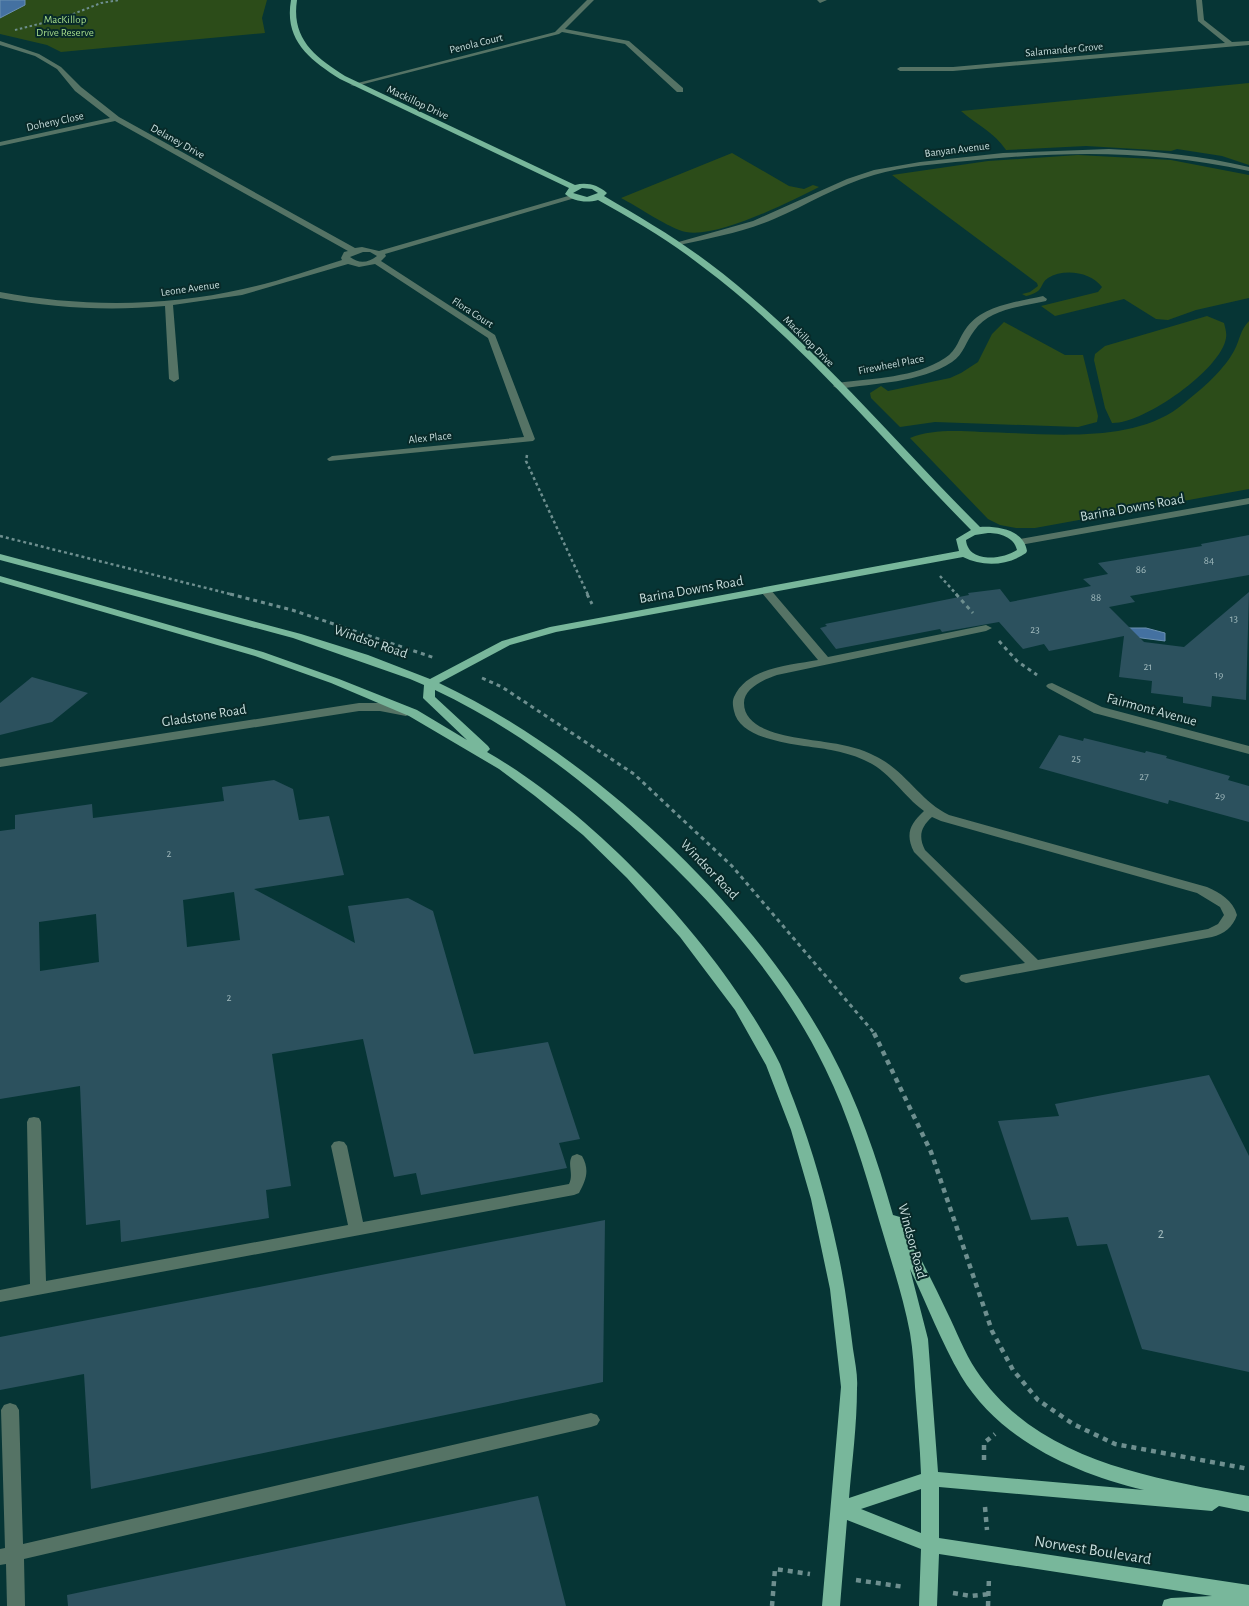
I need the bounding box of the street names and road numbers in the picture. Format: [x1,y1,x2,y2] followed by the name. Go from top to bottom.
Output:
[448,31,504,55] street label: Penola Court
[1025,41,1103,58] street label: Salamander Grove
[385,83,450,122] street label: Mackillop Drive
[25,110,85,133] street label: Doheny Close
[149,122,207,161] street label: Delaney Drive
[924,140,990,159] street label: Banyan Avenue
[160,279,220,298] street label: Leone Avenue
[450,295,496,330] street label: Flora Court
[781,314,836,369] street label: Mackillop Drive
[857,353,925,376] street label: Firewheel Place
[408,430,452,445] street label: Alex Place
[1079,492,1185,524] street label: Barina Downs Road
[638,574,744,606] street label: Barina Downs Road
[332,623,409,661] street label: Windsor Road
[1105,691,1198,729] street label: Fairmont Avenue
[161,702,247,730] street label: Gladstone Road
[678,837,741,902] street label: Windsor Road
[895,1202,929,1280] street label: Windsor Road
[1033,1533,1152,1567] street label: Norwest Boulevard

